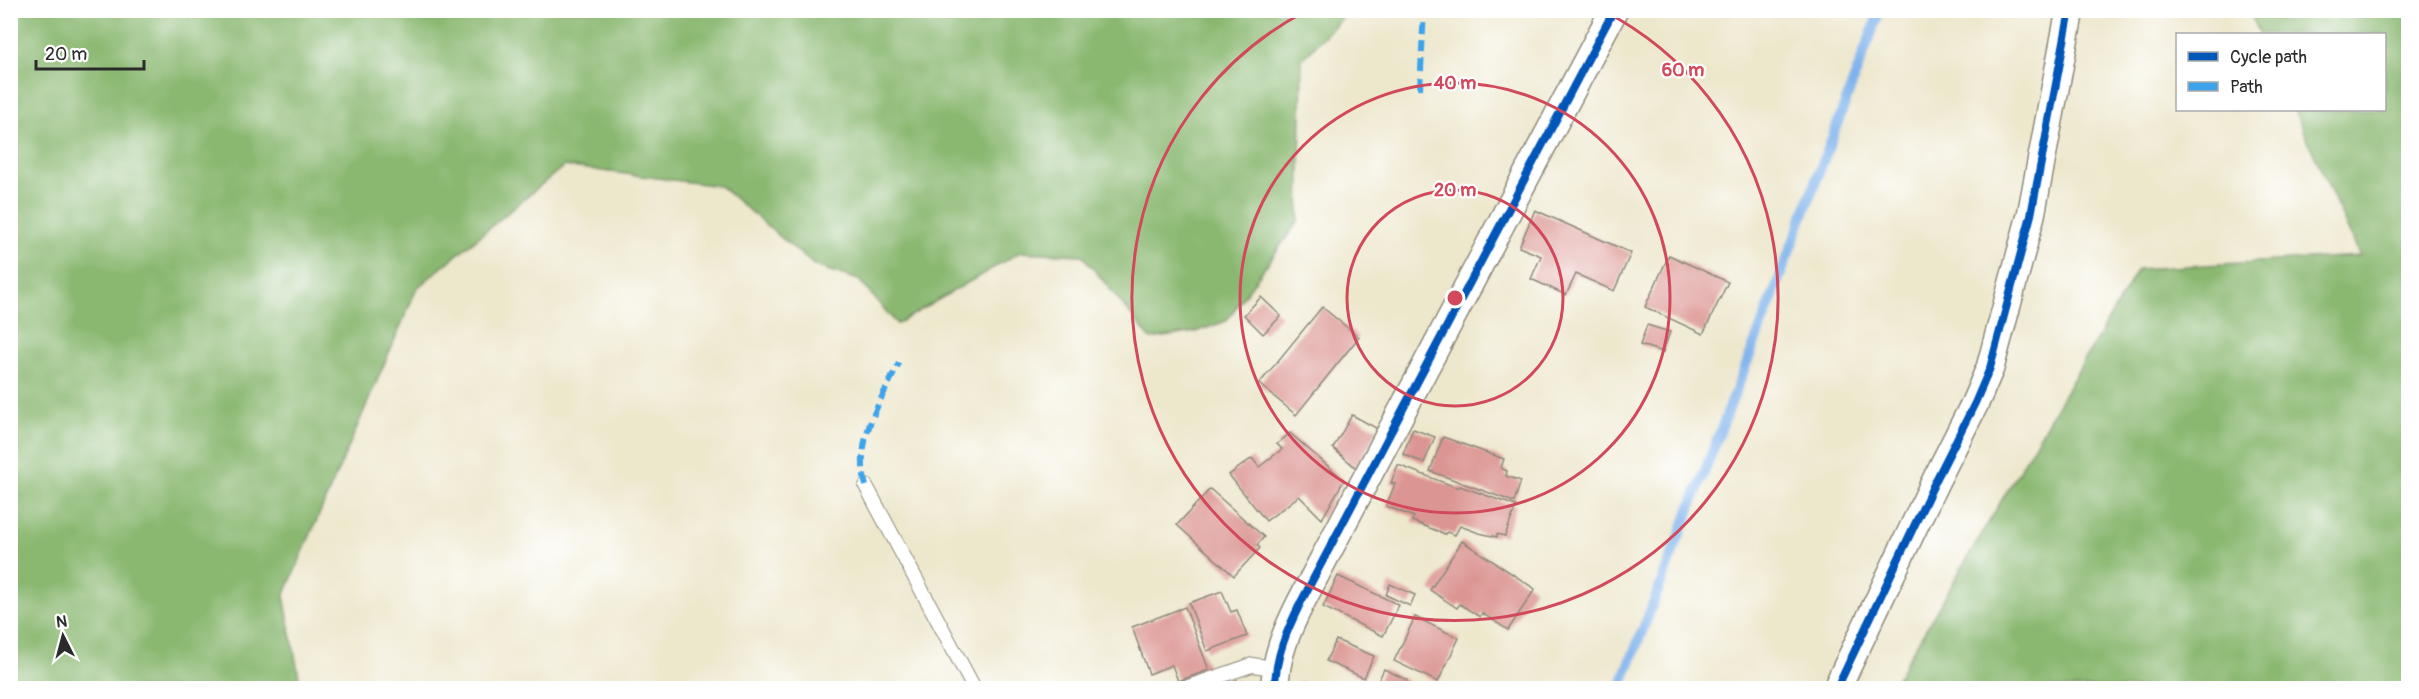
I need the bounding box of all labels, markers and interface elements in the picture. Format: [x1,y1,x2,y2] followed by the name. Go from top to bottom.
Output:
[36,33,144,71] scale bar
[2176,33,2386,111] legend
[45,43,87,66] text: 20 m
[2230,46,2307,69] text: Cycle path
[1662,59,1704,82] text: 60 m
[1434,72,1476,95] text: 40 m
[2230,76,2263,99] text: Path
[1434,179,1476,202] text: 20 m
[1445,288,1465,308] centre of rings
[33,606,93,666] north arrow
[55,612,68,633] text: N

